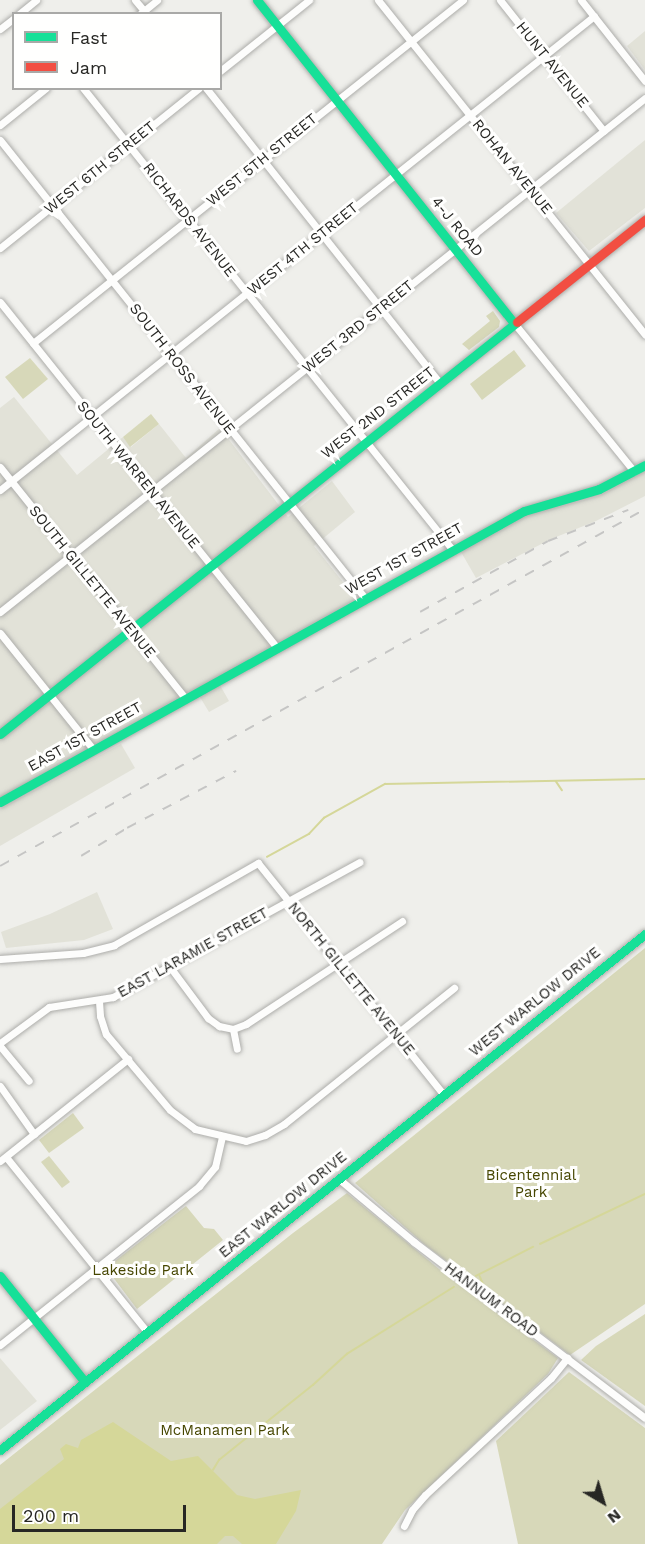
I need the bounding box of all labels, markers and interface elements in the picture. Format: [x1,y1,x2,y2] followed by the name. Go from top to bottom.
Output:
[12,12,222,90] legend
[512,18,592,112] street label: HUNT AVENUE
[70,27,107,48] text: Fast
[70,57,107,78] text: Jam
[203,110,321,210] street label: WEST 5TH STREET
[468,116,556,218] street label: ROHAN AVENUE
[41,118,159,218] street label: WEST 6TH STREET
[139,159,239,281] street label: RICHARDS AVENUE
[427,193,487,261] street label: 4-J ROAD
[244,199,362,299] street label: WEST 4TH STREET
[299,276,417,378] street label: WEST 3RD STREET
[125,300,239,438] street label: SOUTH ROSS AVENUE
[318,363,438,463] street label: WEST 2ND STREET
[73,397,203,553] street label: SOUTH WARREN AVENUE
[25,502,159,662] street label: SOUTH GILLETTE AVENUE
[342,519,466,599] street label: WEST 1ST STREET
[25,698,145,776] street label: EAST 1ST STREET
[284,899,418,1059] street label: NORTH GILLETTE AVENUE
[114,904,272,1002] street label: EAST LARAMIE STREET
[465,943,605,1061] street label: WEST WARLOW DRIVE
[215,1148,351,1262] street label: EAST WARLOW DRIVE
[486,1166,576,1201] park label: Bicentennial Park
[440,1259,542,1341] street label: HANNUM ROAD
[92,1262,194,1280] park label: Lakeside Park
[160,1422,290,1440] park label: McManamen Park
[573,1472,633,1532] north arrow
[15,1493,189,1531] scale bar
[23,1505,79,1526] text: 200 m
[604,1505,625,1528] text: N

